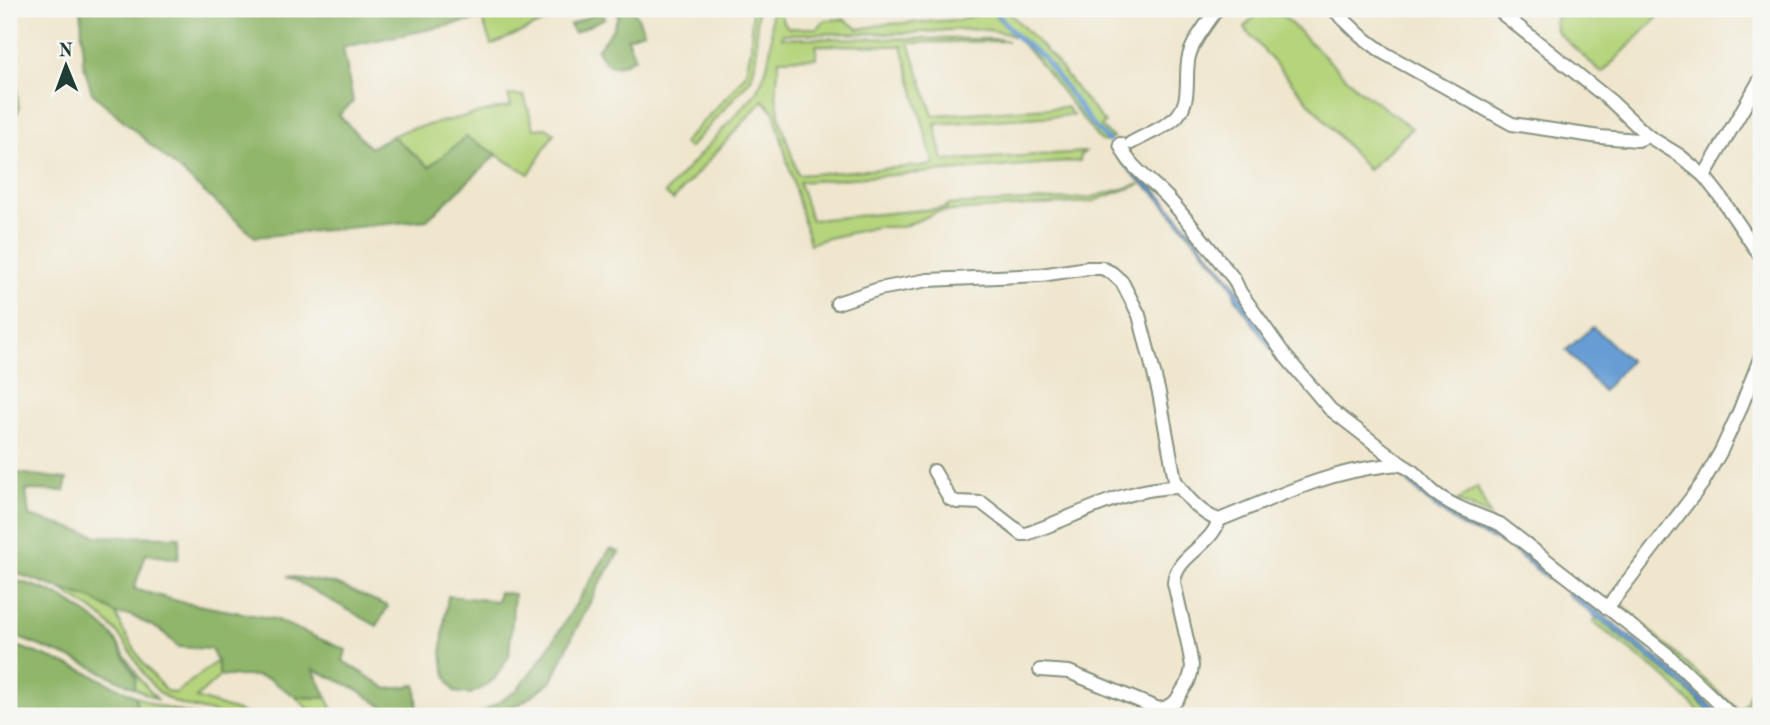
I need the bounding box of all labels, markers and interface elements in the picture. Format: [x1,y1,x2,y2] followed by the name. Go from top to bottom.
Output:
[32,32,102,102] north arrow
[58,42,74,61] text: N

